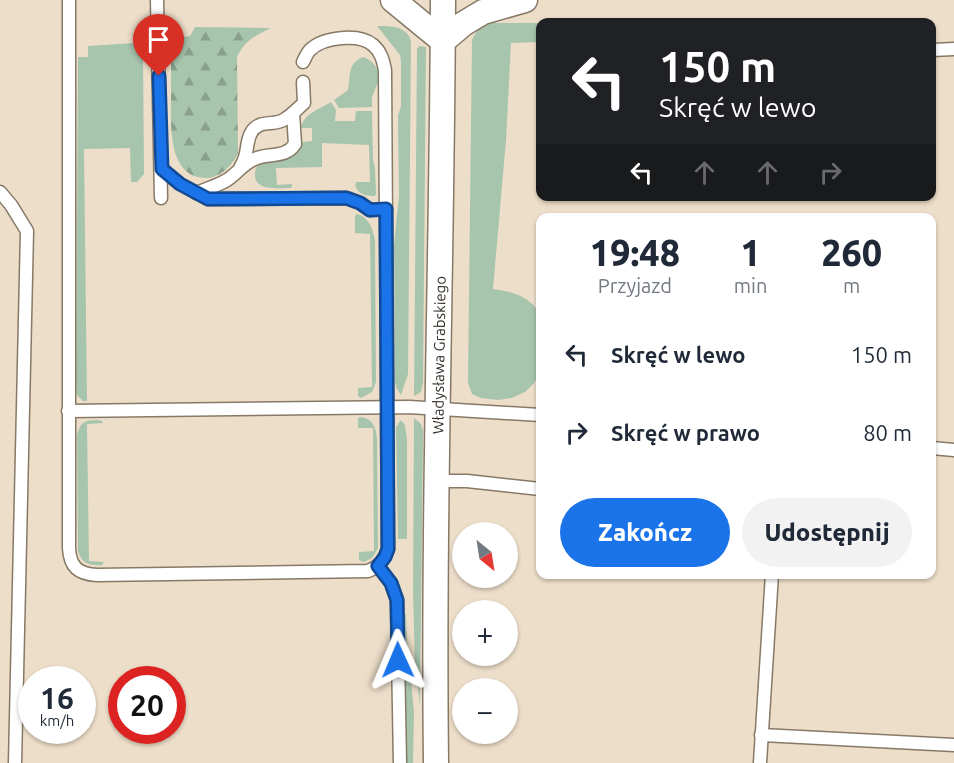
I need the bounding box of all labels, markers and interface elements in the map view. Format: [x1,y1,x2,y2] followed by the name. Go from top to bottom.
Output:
[133,14,184,76] pin
[142,23,175,56] icon: arrive
[560,42,638,120] icon: left
[659,43,776,90] text: 150 m
[659,92,816,122] text: Skręć w lewo
[625,156,658,189] icon: left
[688,156,721,189] icon: ahead
[751,156,784,189] icon: ahead
[814,156,847,189] icon: right
[590,232,680,273] text: 19:48
[740,232,761,273] text: 1
[821,232,882,273] text: 260
[598,274,672,297] text: Przyjazd
[734,274,767,297] text: min
[843,274,860,297] text: m
[429,276,448,434] street label: Władysława Grabskiego
[560,338,593,371] icon: left
[611,342,745,367] text: Skręć w lewo
[851,342,912,367] text: 150 m
[560,416,593,449] icon: right
[611,420,760,445] text: Skręć w prawo
[863,420,912,445] text: 80 m
[560,498,730,567] button: Zakończ
[742,498,912,567] button: Udostępnij
[452,522,518,588] north arrow
[452,522,518,744] map controls
[452,600,518,666] button: +
[366,628,430,692] position arrow
[108,666,186,744] speed limit sign: 20
[452,678,518,744] button: −
[40,681,74,715] text: 16
[40,712,74,729] text: km/h

